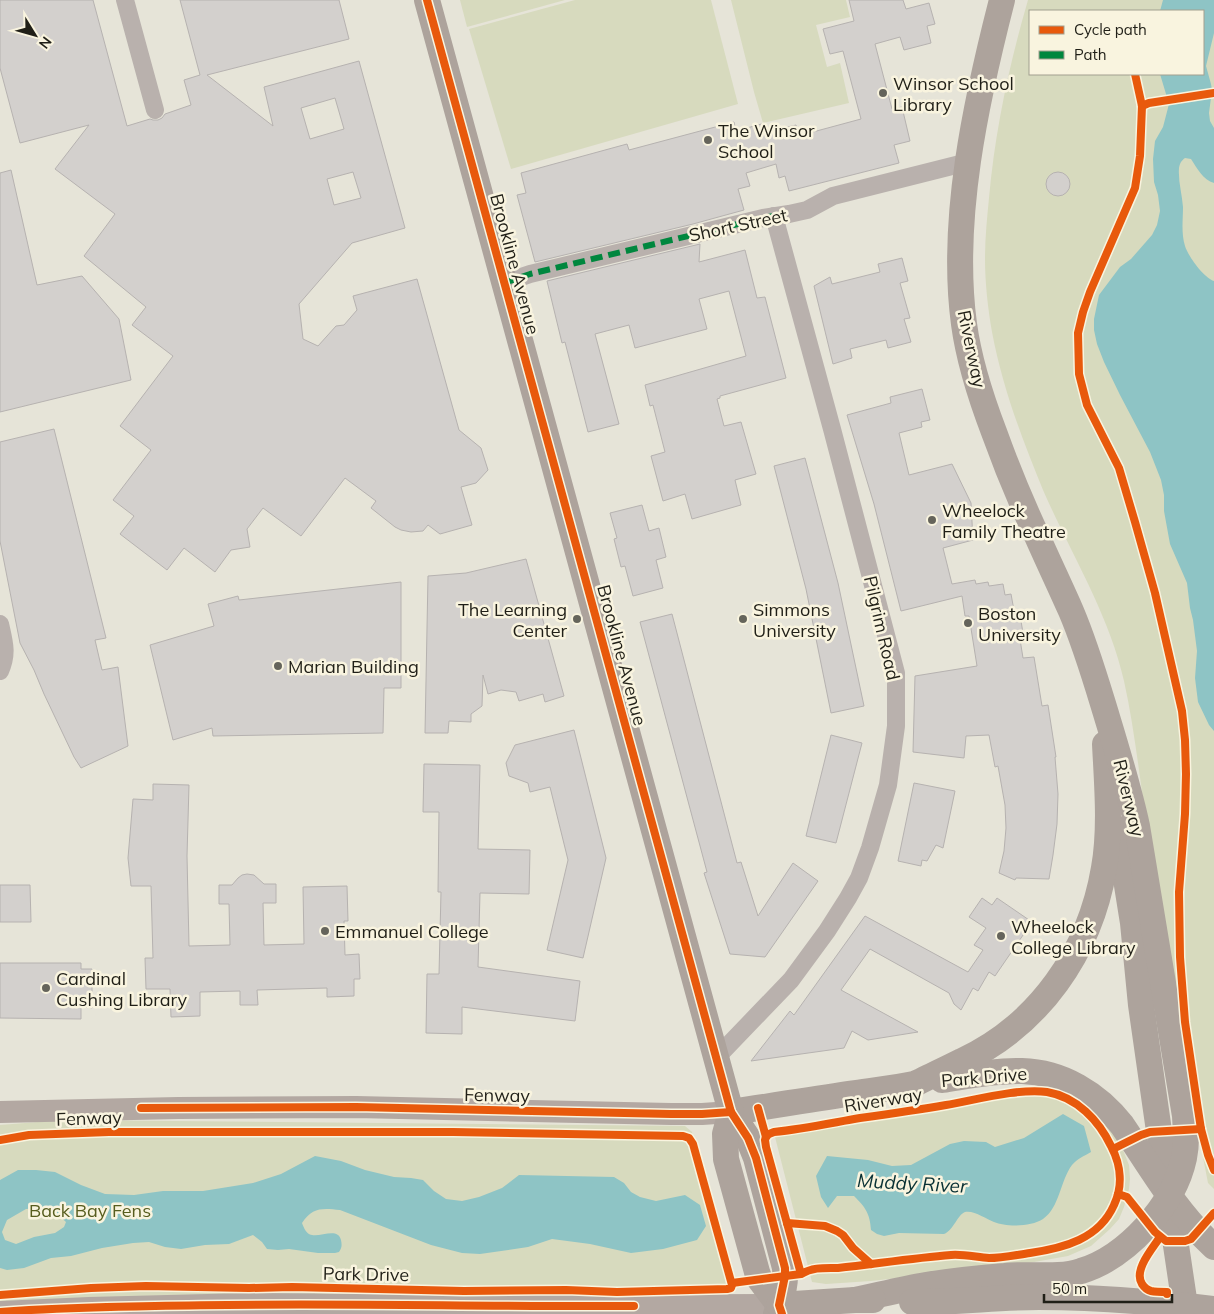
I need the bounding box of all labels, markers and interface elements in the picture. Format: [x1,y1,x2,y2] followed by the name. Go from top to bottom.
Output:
[10,10,60,60] north arrow
[1029,10,1204,75] legend
[1074,20,1147,39] text: Cycle path
[35,33,56,52] text: N
[1074,45,1106,64] text: Path
[893,72,1014,116] place label: Winsor School Library
[877,87,889,99] marker: Winsor School Library
[718,119,815,163] place label: The Winsor School
[702,134,714,146] marker: The Winsor School
[485,191,545,337] street label: Brookline Avenue
[687,203,789,247] street label: Short Street
[953,308,992,390] street label: Riverway
[942,499,1066,543] place label: Wheelock Family Theatre
[926,514,938,526] marker: Wheelock Family Theatre
[859,573,905,683] street label: Pilgrim Road
[592,582,652,728] street label: Brookline Avenue
[458,598,567,642] place label: The Learning Center
[753,598,836,642] place label: Simmons University
[978,602,1061,646] place label: Boston University
[571,613,583,625] marker: The Learning Center
[737,613,749,625] marker: Simmons University
[962,617,974,629] marker: Boston University
[288,655,419,678] place label: Marian Building
[272,660,284,672] marker: Marian Building
[1108,757,1150,839] street label: Riverway
[1011,915,1136,959] place label: Wheelock College Library
[335,920,489,943] place label: Emmanuel College
[319,925,331,937] marker: Emmanuel College
[995,930,1007,942] marker: Wheelock College Library
[56,967,188,1011] place label: Cardinal Cushing Library
[40,982,52,994] marker: Cardinal Cushing Library
[940,1062,1028,1092] street label: Park Drive
[842,1082,924,1118] street label: Riverway
[464,1083,531,1107] street label: Fenway
[56,1105,123,1131] street label: Fenway
[856,1168,969,1198] water label: Muddy River
[29,1199,151,1222] park label: Back Bay Fens
[323,1262,409,1286] street label: Park Drive
[1044,1272,1172,1304] scale bar
[1052,1279,1087,1298] text: 50 m

